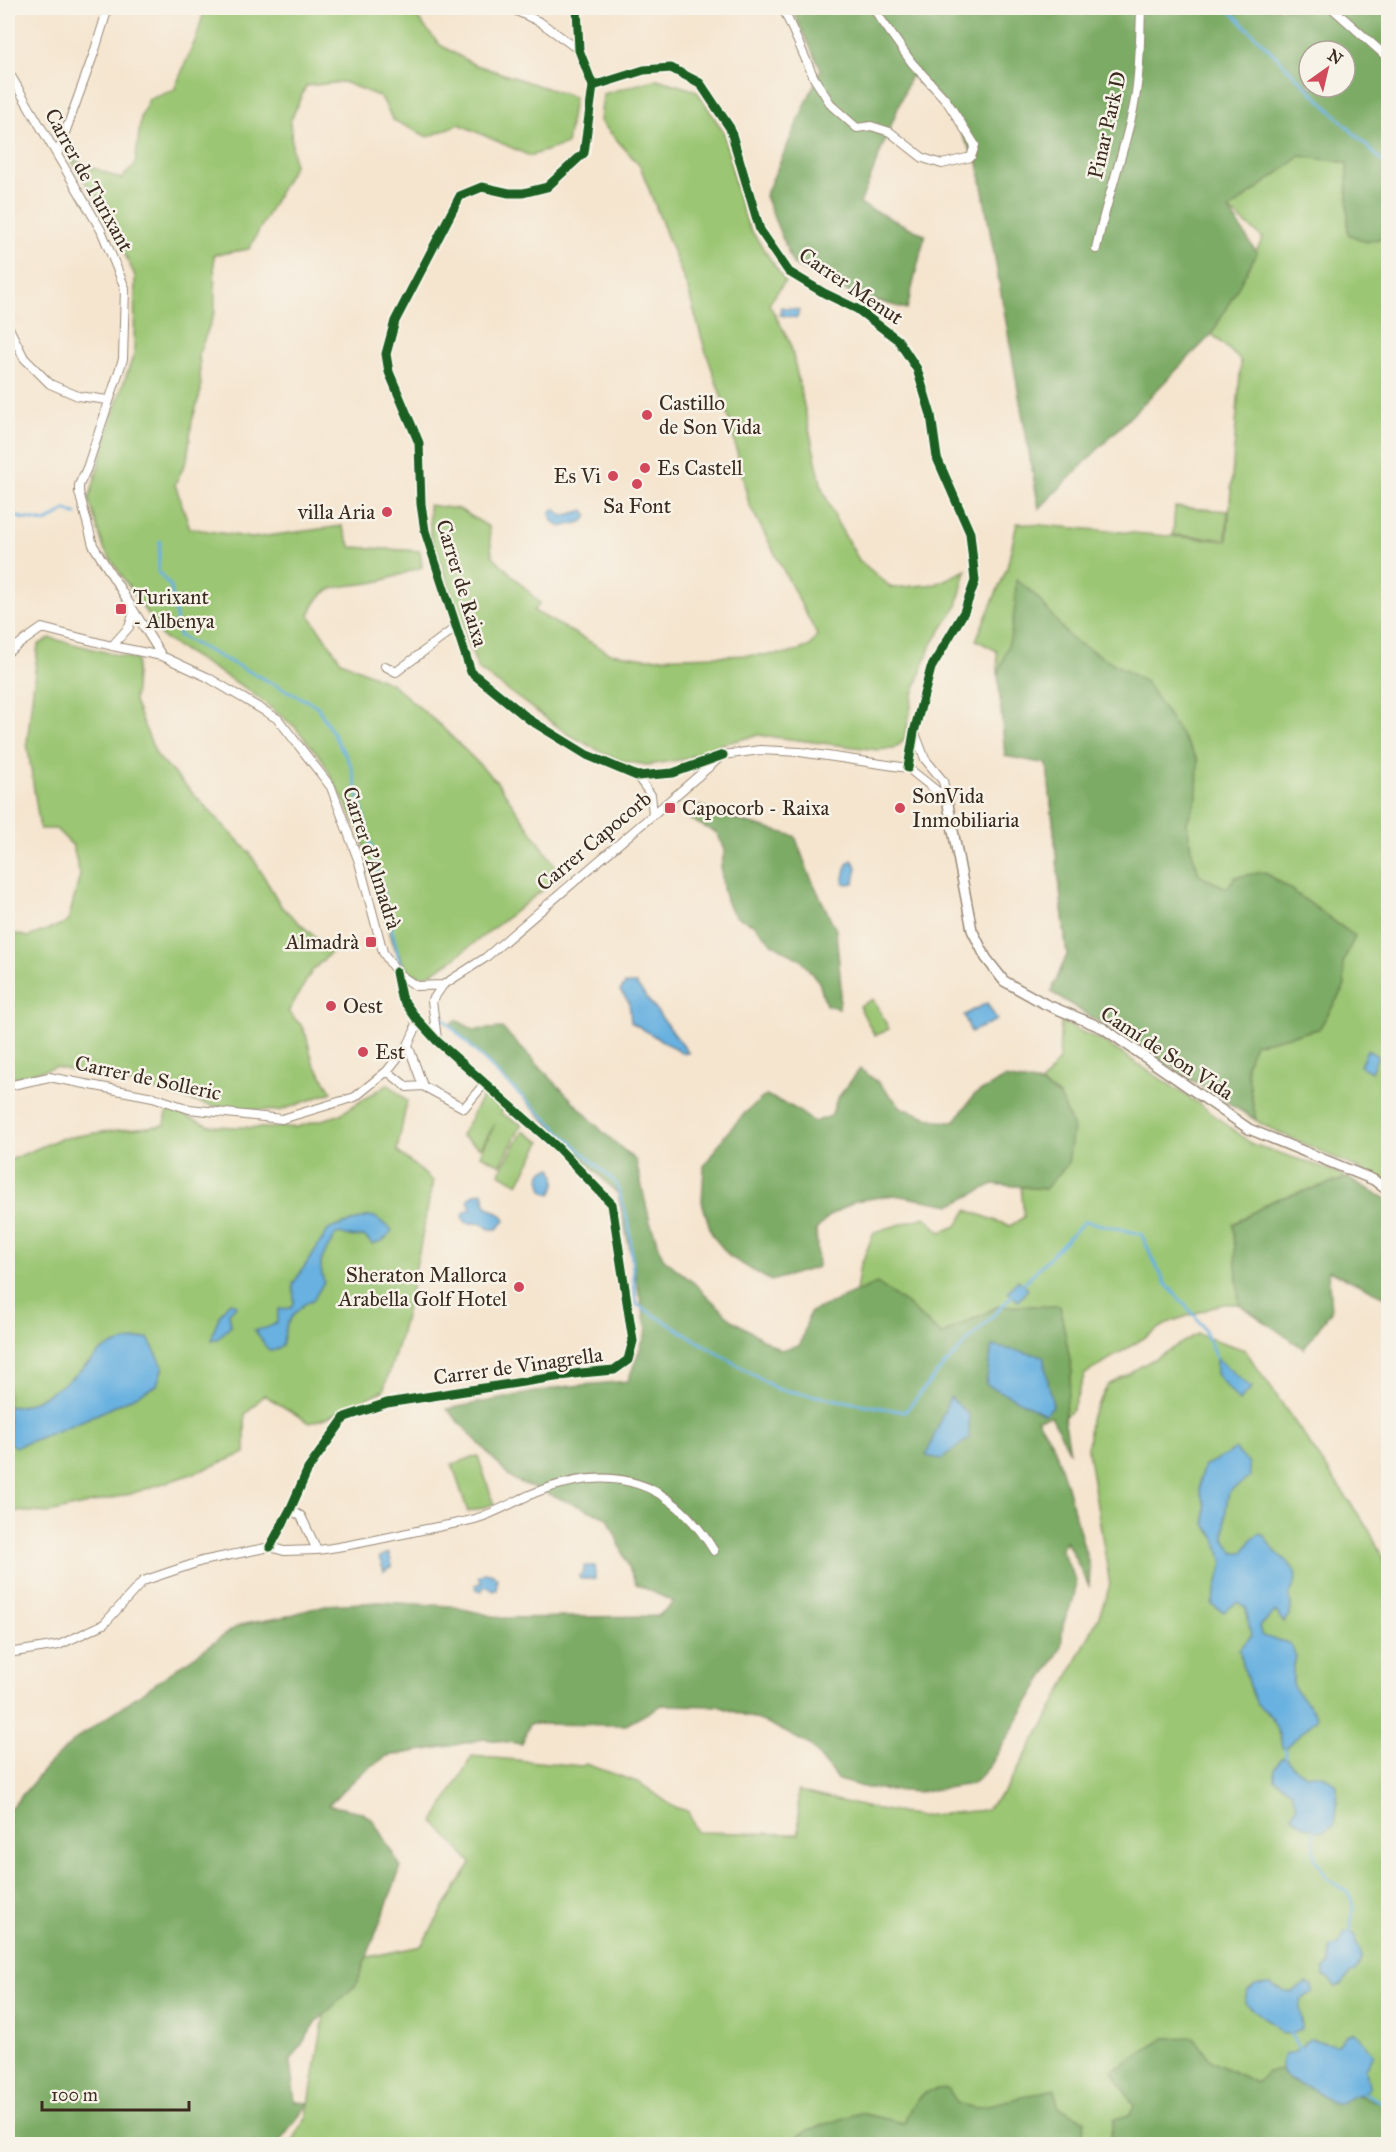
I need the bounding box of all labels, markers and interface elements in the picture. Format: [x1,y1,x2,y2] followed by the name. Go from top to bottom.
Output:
[1297,39,1357,99] north arrow
[1324,45,1346,69] text: N
[1082,69,1132,181] street label: Pinar Park D
[39,104,139,257] street label: Carrer de Turixant
[794,242,908,331] street label: Carrer Menut
[659,390,761,440] place label: Castillo de Son Vida
[640,408,654,422] marker: Castillo de Son Vida
[657,455,743,481] place label: Es Castell
[638,461,652,475] marker: Es Castell
[553,463,601,489] place label: Es Vi
[606,469,620,483] marker: Es Vi
[630,477,644,491] marker: Sa Font
[603,493,672,519] place label: Sa Font
[297,499,375,525] place label: villa Aria
[380,505,394,519] marker: villa Aria
[430,516,494,650] street label: Carrer de Raixa
[133,584,215,634] place label: Turixant - Albenya
[114,602,128,616] marker: Turixant - Albenya
[337,783,407,933] street label: Carrer d'Almadrà
[912,783,1020,833] place label: SonVida Inmobiliaria
[531,785,657,897] street label: Carrer Capocorb
[682,795,829,821] place label: Capocorb - Raixa
[663,801,677,815] marker: Capocorb - Raixa
[893,801,907,815] marker: SonVida Inmobiliaria
[284,929,359,955] place label: Almadrà
[364,935,378,949] marker: Almadrà
[343,993,383,1019] place label: Oest
[324,999,338,1013] marker: Oest
[1096,1000,1238,1106] street label: Camí de Son Vida
[375,1039,406,1065] place label: Est
[356,1045,370,1059] marker: Est
[72,1050,224,1106] street label: Carrer de Solleric
[338,1262,507,1312] place label: Sheraton Mallorca Arabella Golf Hotel
[512,1280,526,1294] marker: Sheraton Mallorca Arabella Golf Hotel
[432,1341,605,1391] street label: Carrer de Vinagrella
[42,2074,189,2112] scale bar
[51,2084,98,2106] text: 100 m

